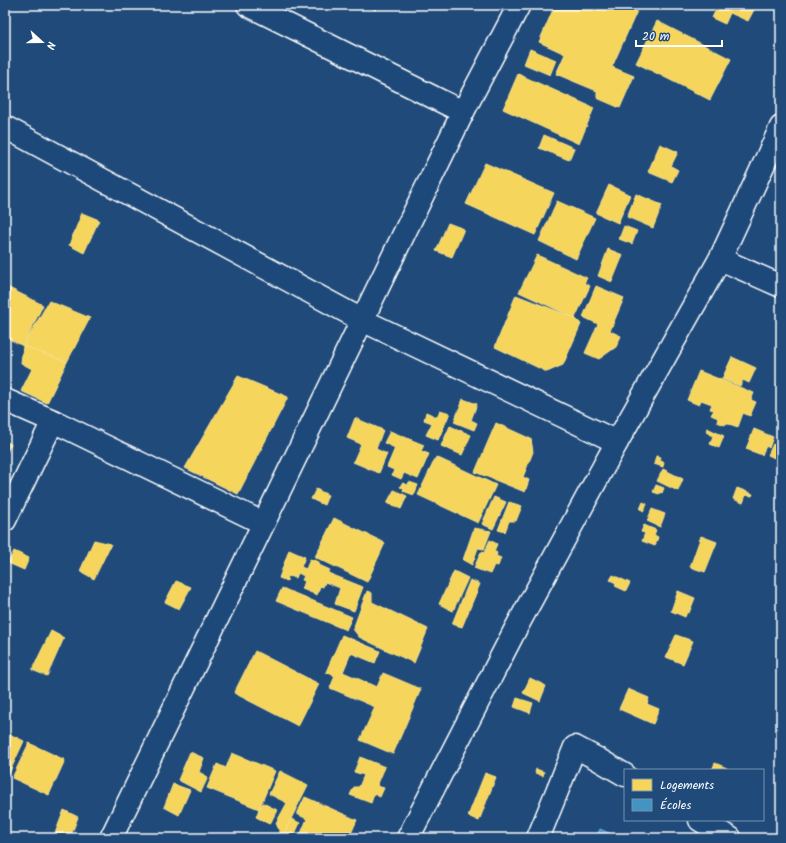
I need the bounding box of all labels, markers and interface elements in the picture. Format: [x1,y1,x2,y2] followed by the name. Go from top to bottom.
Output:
[22,22,62,62] north arrow
[636,22,722,48] scale bar
[642,27,670,46] text: 20 m
[41,39,60,52] text: N
[624,769,764,821] legend
[660,776,714,795] text: Logements
[660,796,691,815] text: Écoles

